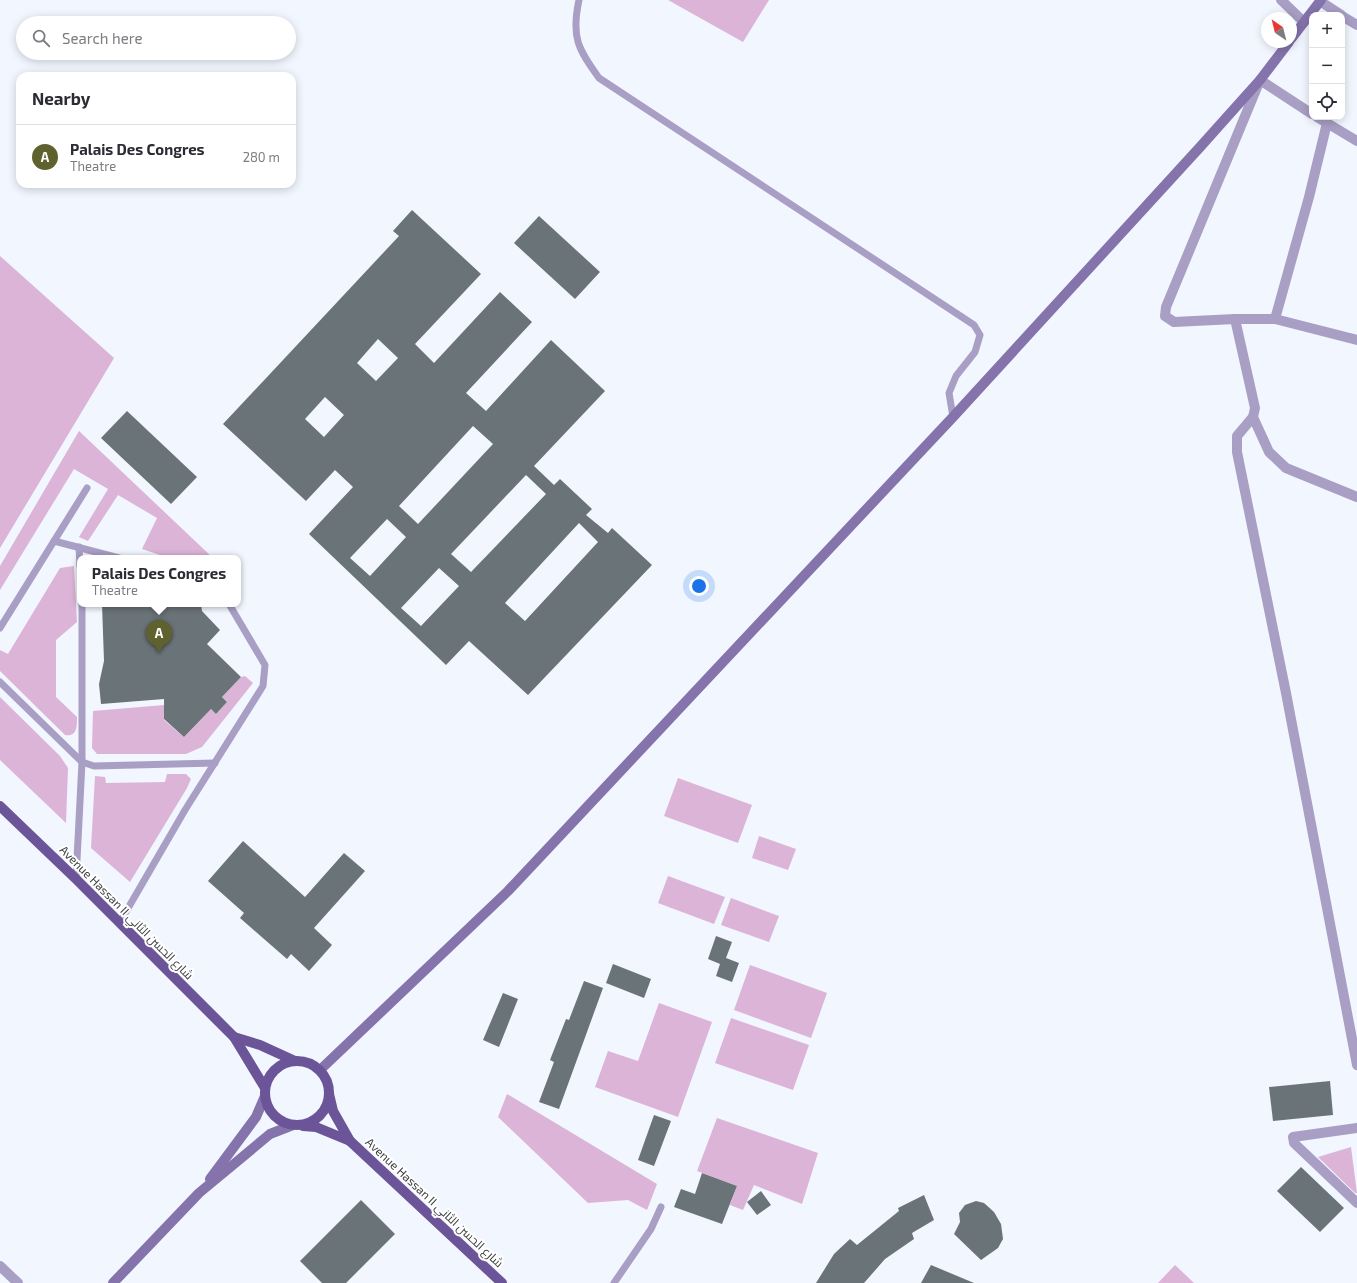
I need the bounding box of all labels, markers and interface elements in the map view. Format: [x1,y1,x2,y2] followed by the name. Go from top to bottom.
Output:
[1261,12,1297,48] north arrow
[1309,12,1345,120] map controls
[1309,12,1345,48] button: +
[16,16,296,60] search box
[30,27,52,49] icon: search
[62,29,143,47] text: Search here
[1309,48,1345,84] button: −
[1309,84,1345,120] button: locate
[32,88,90,108] text: Nearby
[70,140,205,158] text: Palais Des Congres
[41,149,49,165] text: A
[243,149,280,165] text: 280 m
[70,158,116,174] text: Theatre
[77,555,241,607] popup
[92,564,226,582] text: Palais Des Congres
[689,576,709,596] your location
[92,582,138,598] text: Theatre
[146,620,172,653] pin: A
[54,842,197,985] street label: Avenue Hassan II شارع الحسن الثاني
[361,1134,507,1273] street label: Avenue Hassan II شارع الحسن الثاني

